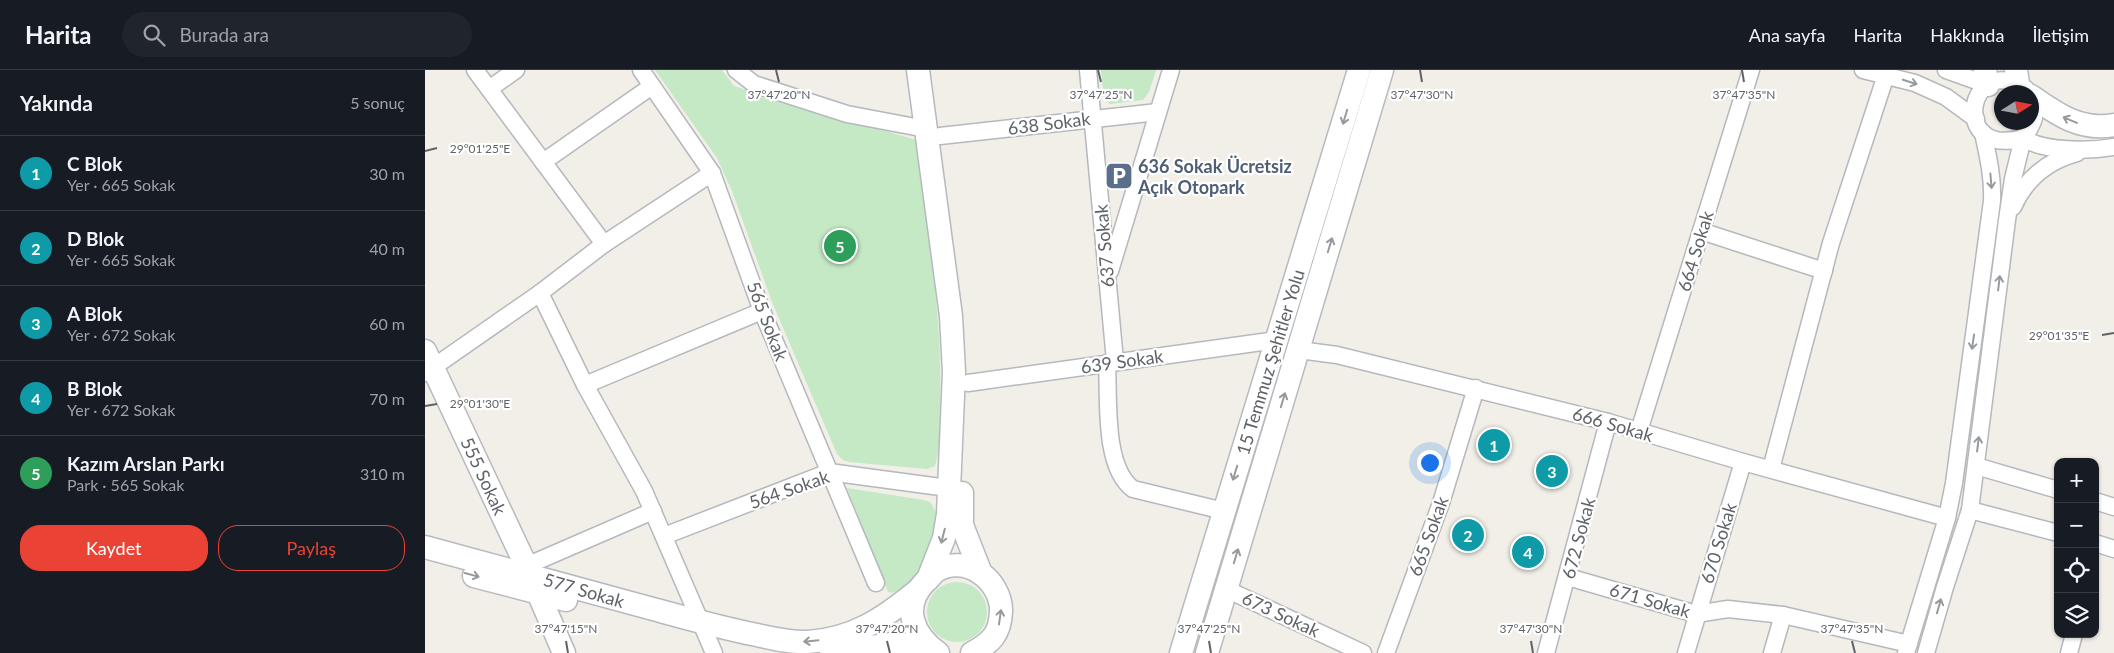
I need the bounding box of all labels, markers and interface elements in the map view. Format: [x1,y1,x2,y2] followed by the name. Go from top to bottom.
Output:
[122,12,472,57] search box
[25,20,92,49] text: Harita
[140,21,168,49] icon: search
[180,23,269,46] text: Burada ara
[1749,24,1826,46] text: Ana sayfa
[1854,24,1902,46] text: Harita
[1930,24,2004,46] text: Hakkında
[2032,24,2089,46] text: İletişim
[1902,78,1918,87] one-way arrow
[1994,85,2039,130] north arrow
[748,87,810,102] text: 37°47'20"N
[1070,87,1132,102] text: 37°47'25"N
[1391,87,1453,102] text: 37°47'30"N
[1713,87,1775,102] text: 37°47'35"N
[20,90,93,115] text: Yakında
[350,93,405,112] text: 5 sonuç
[1006,107,1092,139] street label: 638 Sokak
[1340,108,1350,124] one-way arrow
[2063,115,2078,125] one-way arrow
[450,141,510,156] text: 29°01'25"E
[67,152,122,175] text: C Blok
[1137,155,1292,198] place label: 636 Sokak Ücretsiz Açık Otopark
[1104,161,1134,191] parking icon: 636 Sokak Ücretsiz Açık Otopark
[31,164,41,183] text: 1
[369,164,405,183] text: 30 m
[1987,173,1996,189] one-way arrow
[67,175,175,194] text: Yer · 665 Sokak
[1089,203,1119,288] street label: 637 Sokak
[1672,207,1718,294] street label: 664 Sokak
[67,227,124,250] text: D Blok
[824,227,856,265] pin: 5
[1325,237,1335,253] one-way arrow
[31,239,41,258] text: 2
[369,239,405,258] text: 40 m
[67,250,175,269] text: Yer · 665 Sokak
[1231,267,1309,457] street label: 15 Temmuz Şehitler Yolu
[1995,275,2005,291] one-way arrow
[743,278,793,365] street label: 565 Sokak
[67,302,122,325] text: A Blok
[31,314,41,333] text: 3
[369,314,405,333] text: 60 m
[67,325,175,344] text: Yer · 672 Sokak
[2029,328,2089,343] text: 29°01'35"E
[1968,334,1978,350] one-way arrow
[1079,344,1166,378] street label: 639 Sokak
[67,377,122,400] text: B Blok
[31,389,41,408] text: 4
[369,389,405,408] text: 70 m
[1279,393,1289,409] one-way arrow
[450,396,510,411] text: 29°01'30"E
[67,400,175,419] text: Yer · 672 Sokak
[1570,402,1657,446] street label: 666 Sokak
[1478,426,1510,464] pin: 1
[456,434,512,519] street label: 555 Sokak
[1973,436,1983,452] one-way arrow
[1417,450,1443,476] your location
[67,452,225,475] text: Kazım Arslan Parkı
[1536,452,1568,490] pin: 3
[2054,458,2099,638] map controls
[2054,458,2099,503] button: +
[31,464,41,483] text: 5
[360,464,405,483] text: 310 m
[1230,464,1240,480] one-way arrow
[746,465,833,513] street label: 564 Sokak
[67,475,184,494] text: Park · 565 Sokak
[1403,492,1453,579] street label: 665 Sokak
[1557,494,1600,581] street label: 672 Sokak
[1695,499,1741,586] street label: 670 Sokak
[2054,503,2099,548] button: −
[1452,516,1484,554] pin: 2
[20,525,208,571] button: Kaydet
[218,525,405,571] button: Paylaş
[938,527,948,543] one-way arrow
[1512,533,1544,571] pin: 4
[2054,548,2099,593] button: locate
[1232,549,1241,564] one-way arrow
[541,568,628,612] street label: 577 Sokak
[464,571,480,580] one-way arrow
[1607,578,1694,622] street label: 671 Sokak
[1239,586,1324,642] street label: 673 Sokak
[2054,593,2099,638] button: layers
[1935,599,1945,615] one-way arrow
[995,609,1005,625] one-way arrow
[535,621,597,636] text: 37°47'15"N
[856,621,918,636] text: 37°47'20"N
[1178,621,1240,636] text: 37°47'25"N
[1500,621,1562,636] text: 37°47'30"N
[1821,621,1883,636] text: 37°47'35"N
[804,636,820,646] one-way arrow

